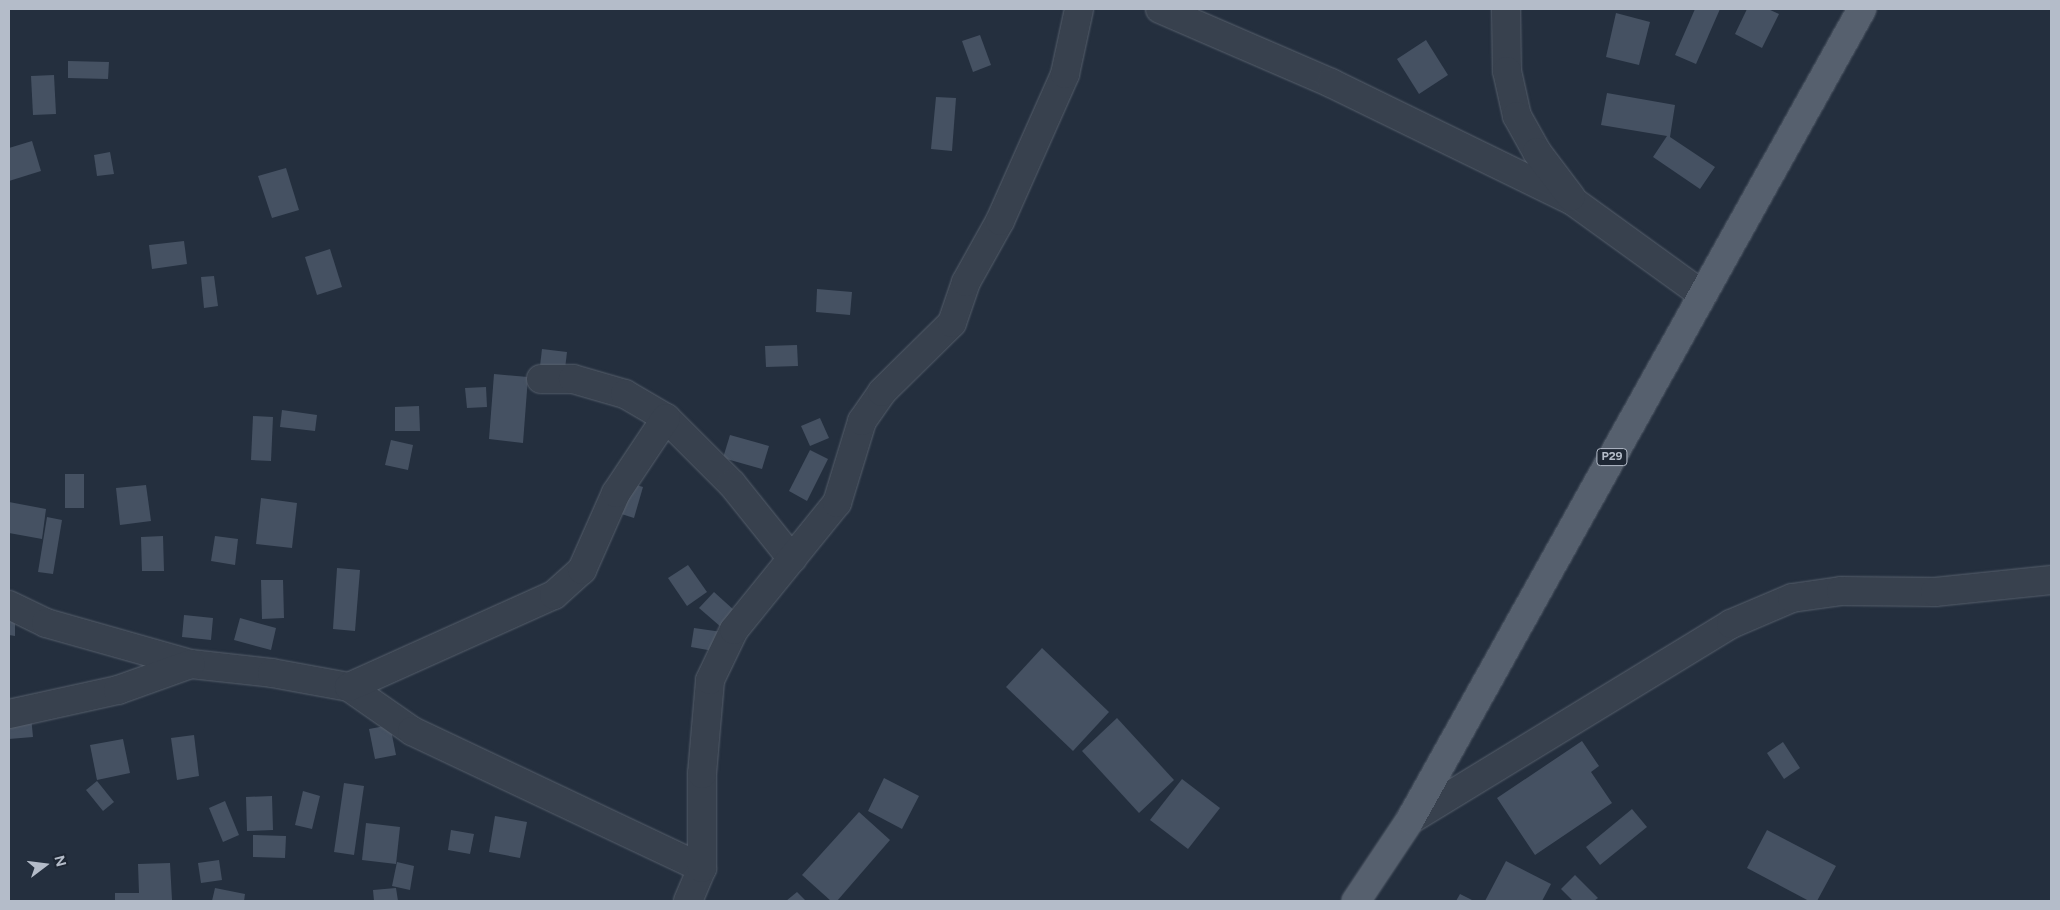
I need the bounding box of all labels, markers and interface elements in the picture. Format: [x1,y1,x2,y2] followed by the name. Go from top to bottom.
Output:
[1596,448,1628,467] road number: P29
[20,840,70,890] north arrow
[50,854,70,868] text: N

